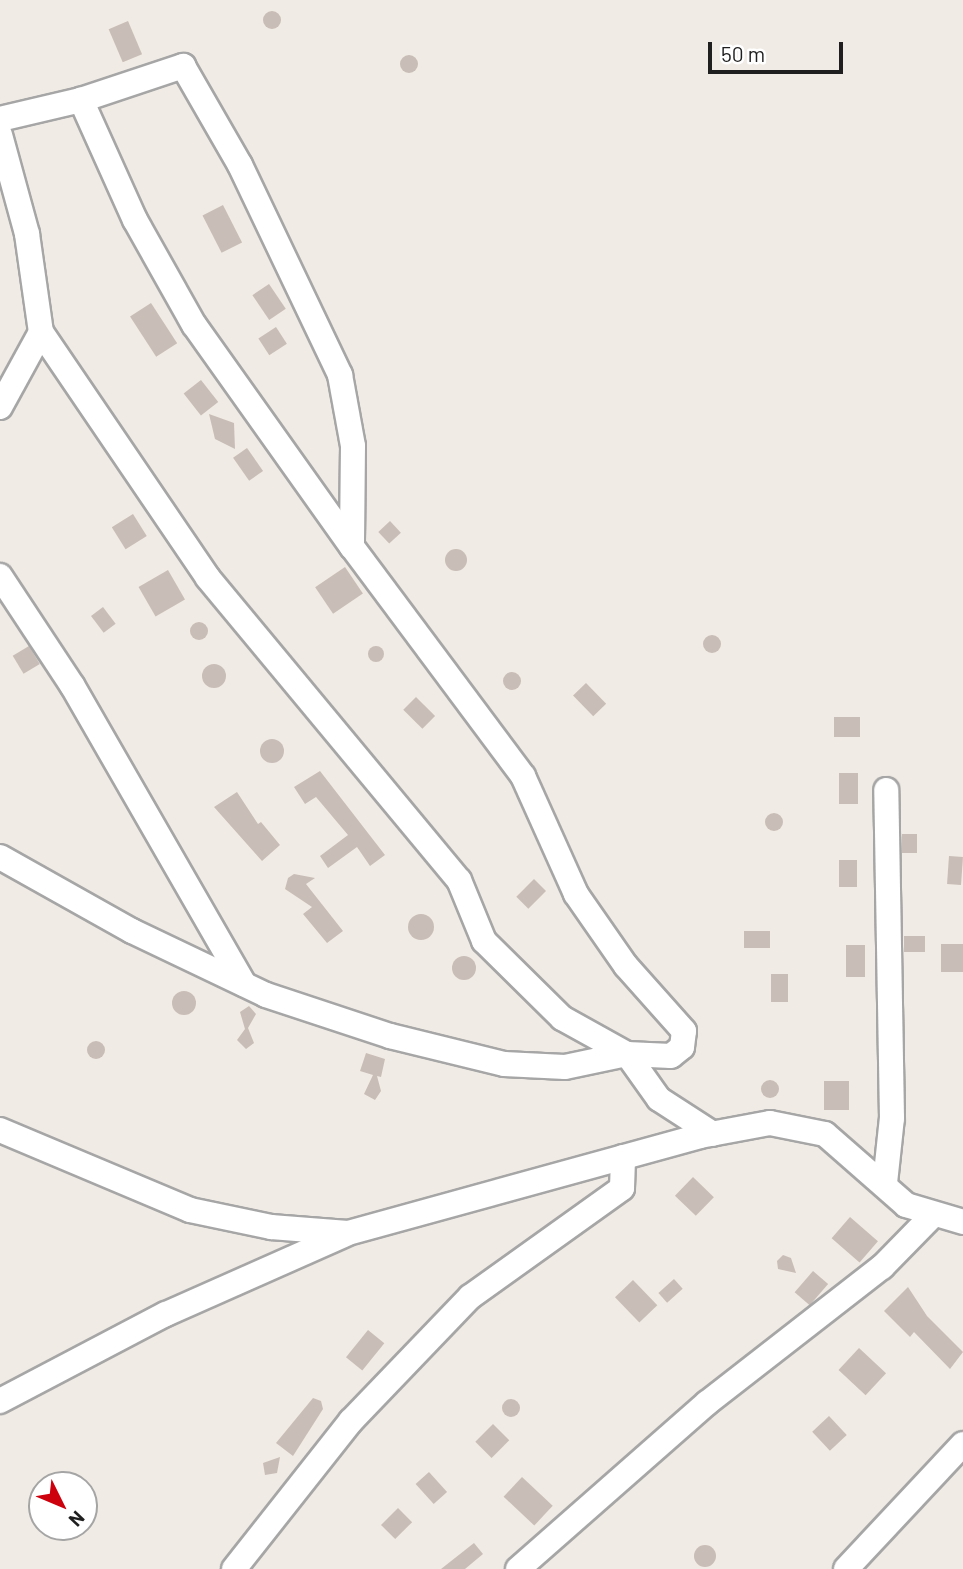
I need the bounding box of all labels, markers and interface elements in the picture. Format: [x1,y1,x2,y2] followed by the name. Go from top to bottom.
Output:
[711,28,846,72] scale bar
[721,41,765,66] text: 50 m
[28,1471,98,1541] north arrow
[65,1507,90,1532] text: N

